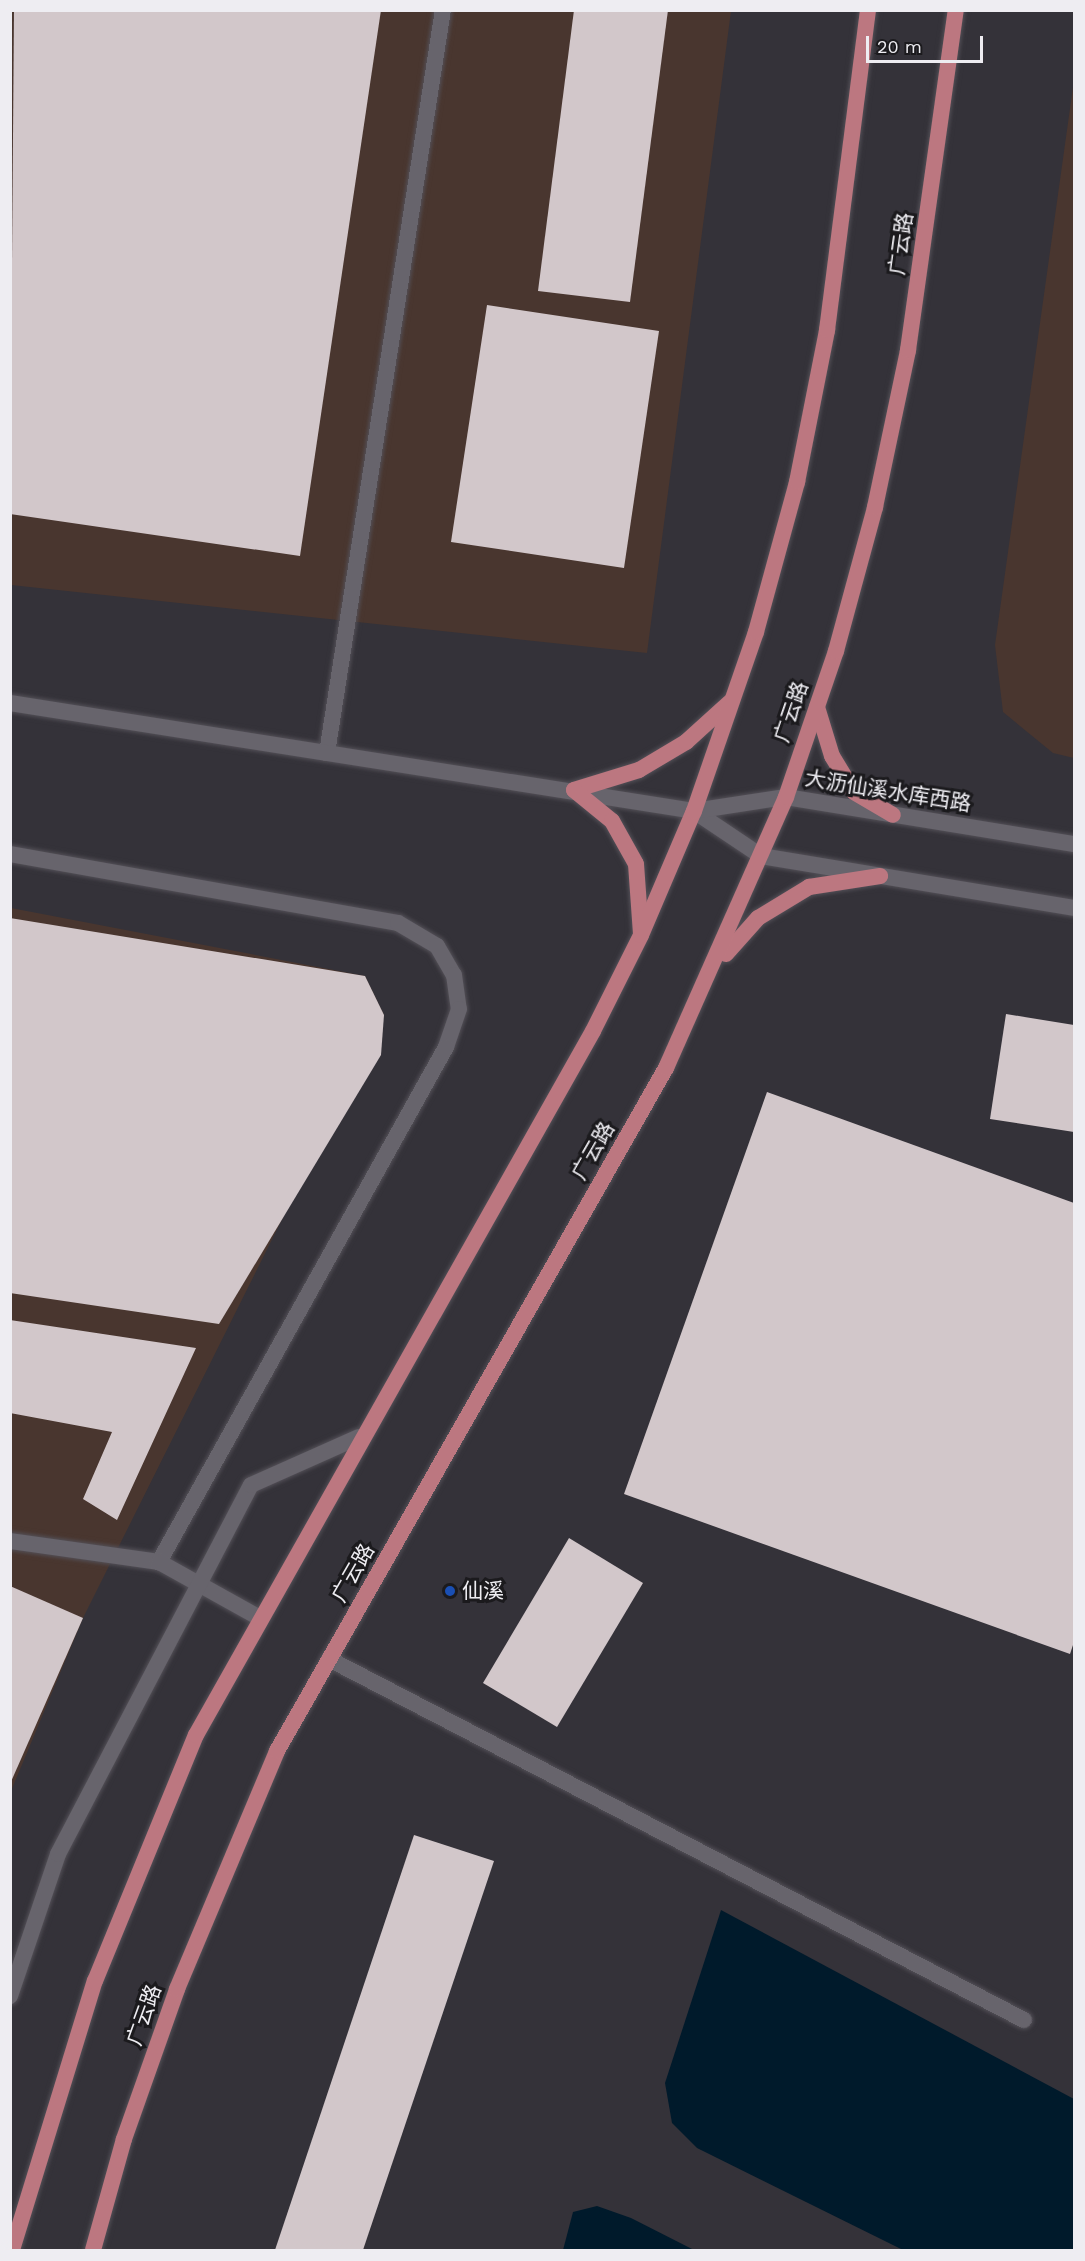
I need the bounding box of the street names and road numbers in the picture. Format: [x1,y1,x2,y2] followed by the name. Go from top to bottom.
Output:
[884,211,918,277] street label: 广云路
[769,678,813,746] street label: 广云路
[803,765,973,817] street label: 大沥仙溪水库西路
[566,1117,620,1185] street label: 广云路
[326,1539,380,1607] street label: 广云路
[121,1981,167,2049] street label: 广云路

